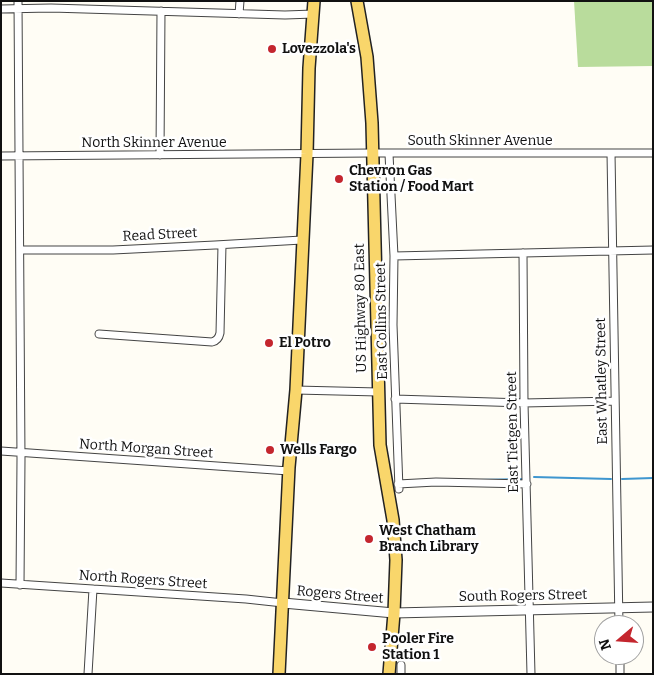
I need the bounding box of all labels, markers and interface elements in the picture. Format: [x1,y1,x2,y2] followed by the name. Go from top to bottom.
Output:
[282,41,356,57] place label: Lovezzola's
[266,43,278,55] marker: Lovezzola's
[407,133,553,149] street label: South Skinner Avenue
[81,135,227,151] street label: North Skinner Avenue
[349,163,474,196] place label: Chevron Gas Station / Food Mart
[333,173,345,185] marker: Chevron Gas Station / Food Mart
[122,225,198,245] street label: Read Street
[351,243,371,373] street label: US Highway 80 East
[373,262,391,380] street label: East Collins Street
[592,317,612,445] street label: East Whatley Street
[279,335,331,351] place label: El Potro
[263,337,275,349] marker: El Potro
[504,371,522,493] street label: East Tietgen Street
[78,436,214,462] street label: North Morgan Street
[280,442,357,458] place label: Wells Fargo
[264,444,276,456] marker: Wells Fargo
[379,523,478,556] place label: West Chatham Branch Library
[363,533,375,545] marker: West Chatham Branch Library
[78,567,208,593] street label: North Rogers Street
[296,583,384,607] street label: Rogers Street
[459,586,587,606] street label: South Rogers Street
[594,615,644,665] north arrow
[382,631,454,664] place label: Pooler Fire Station 1
[595,637,615,652] text: N
[366,641,378,653] marker: Pooler Fire Station 1

